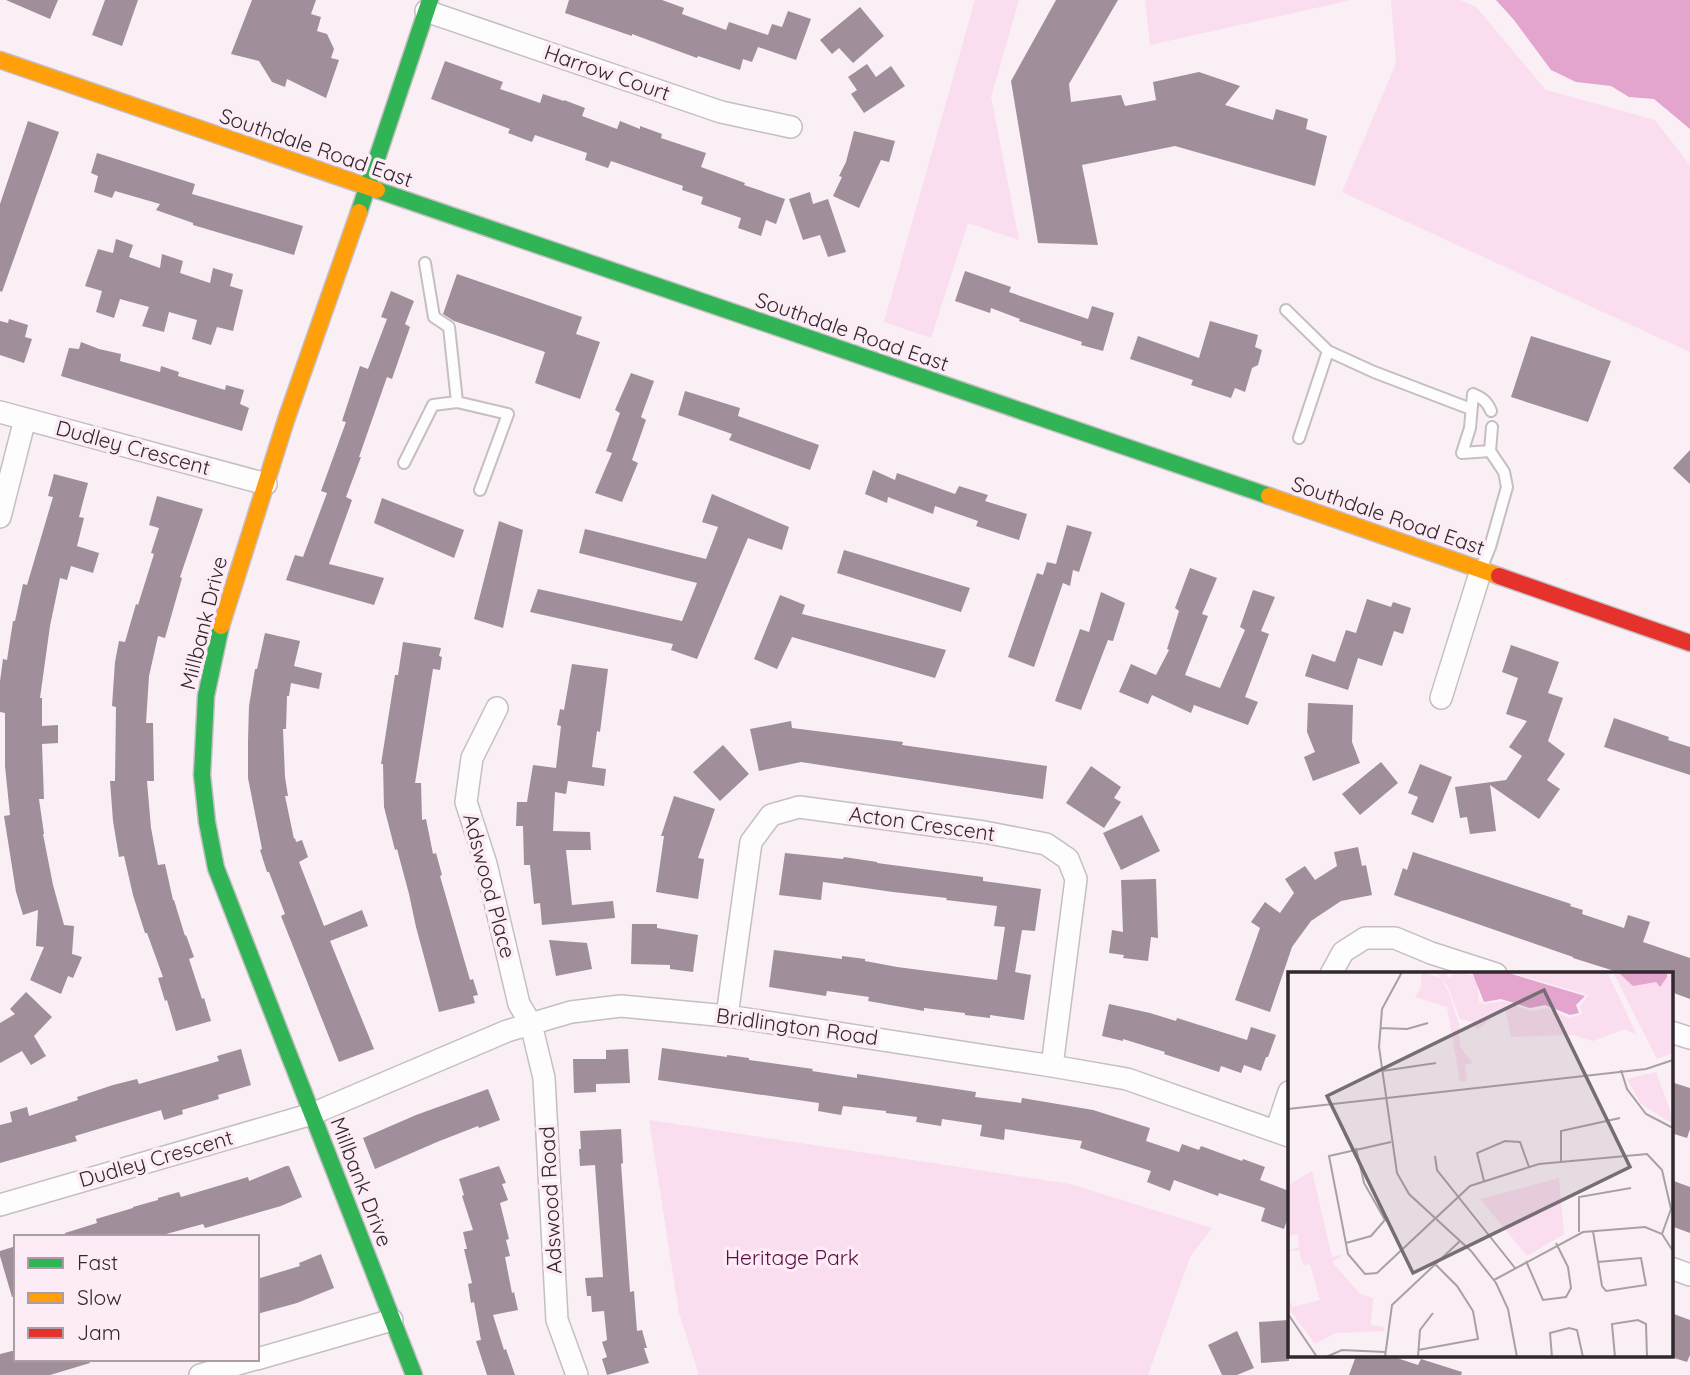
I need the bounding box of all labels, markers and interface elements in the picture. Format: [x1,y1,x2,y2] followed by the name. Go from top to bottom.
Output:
[541,38,674,106] street label: Harrow Court
[216,102,416,192] street label: Southdale Road East
[752,286,952,376] street label: Southdale Road East
[53,414,213,480] street label: Dudley Crescent
[1288,470,1488,560] street label: Southdale Road East
[174,553,232,692] street label: Millbank Drive
[847,800,997,846] street label: Acton Crescent
[458,811,522,961] street label: Adswood Place
[1288,972,1672,1358] inset map
[715,1002,880,1050] street label: Bridlington Road
[325,1113,399,1250] street label: Millbank Drive
[76,1124,236,1192] street label: Dudley Crescent
[533,1126,567,1275] street label: Adswood Road
[14,1235,259,1361] legend
[725,1244,859,1270] park label: Heritage Park
[77,1249,118,1275] text: Fast
[77,1284,122,1310] text: Slow
[77,1319,121,1345] text: Jam

